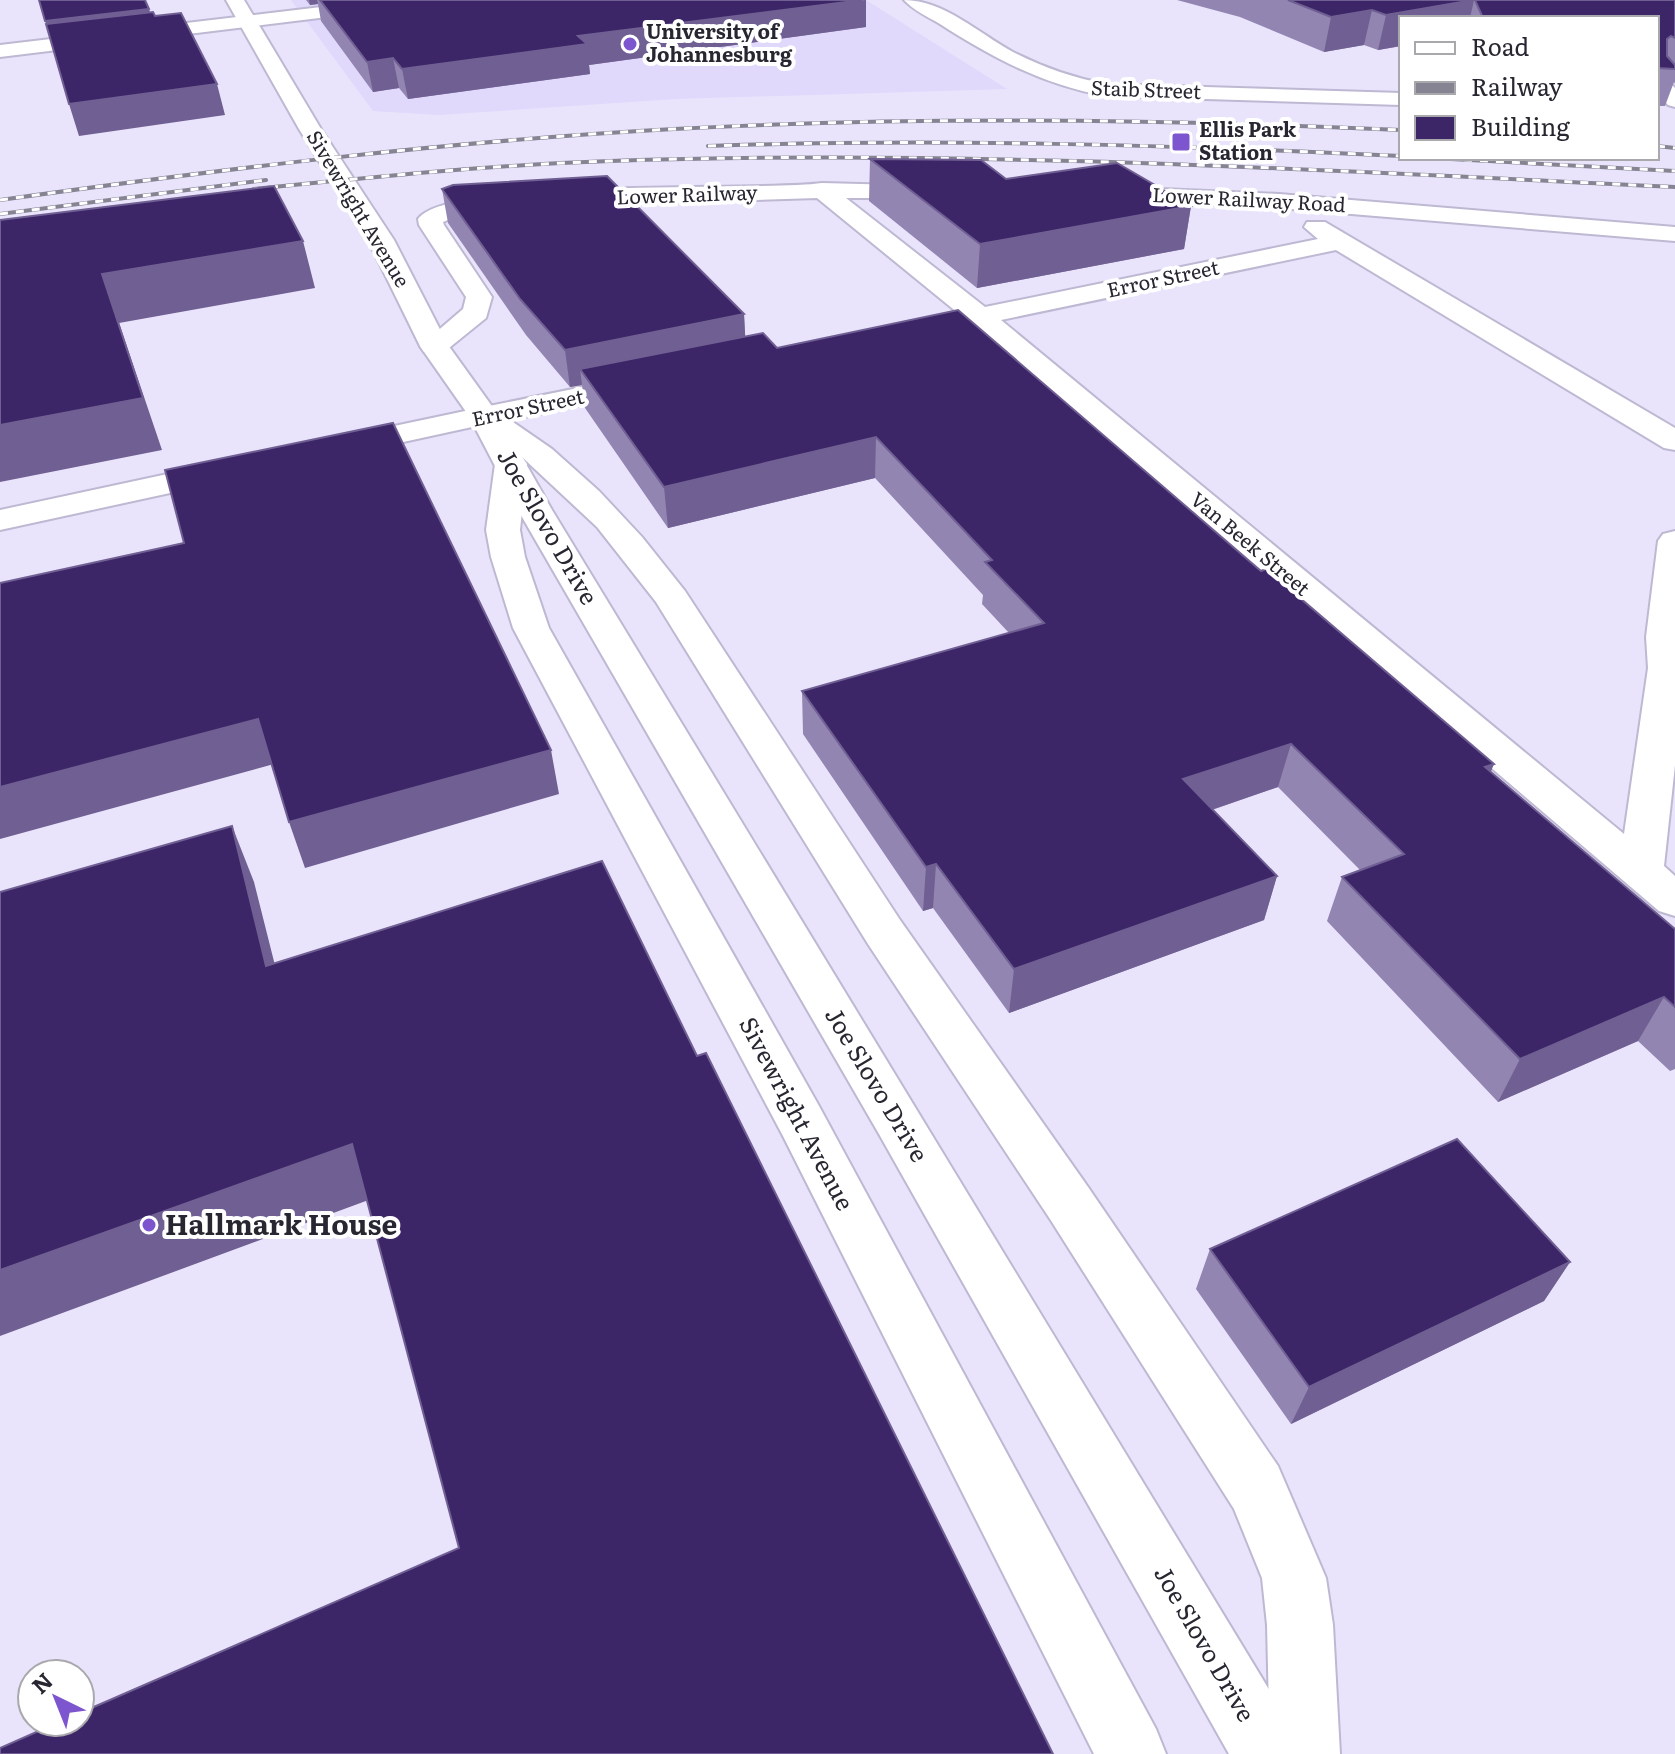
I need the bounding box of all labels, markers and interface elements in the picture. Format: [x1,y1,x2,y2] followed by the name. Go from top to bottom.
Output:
[646,15,793,68] place label: University of Johannesburg
[1399,16,1659,160] legend
[1471,28,1530,63] text: Road
[621,35,639,53] marker: University of Johannesburg
[1471,68,1563,103] text: Railway
[1091,71,1202,105] street label: Staib Street
[1471,108,1570,143] text: Building
[1199,113,1297,166] place label: Ellis Park Station
[301,124,419,292] street label: Sivewright Avenue
[1170,131,1192,153] marker: Ellis Park Station
[616,176,758,210] street label: Lower Railway
[1152,178,1347,218] street label: Lower Railway Road
[1104,251,1221,304] street label: Error Street
[469,380,586,433] street label: Error Street
[490,441,608,610] street label: Joe Slovo Drive
[1185,483,1318,602] street label: Van Beek Street
[818,1000,938,1168] street label: Joe Slovo Drive
[732,1010,864,1216] street label: Sivewright Avenue
[165,1202,397,1244] place label: Hallmark House
[140,1216,158,1234] marker: Hallmark House
[1147,1558,1265,1727] street label: Joe Slovo Drive
[16,1658,96,1738] north arrow
[23,1664,59,1701] text: N

